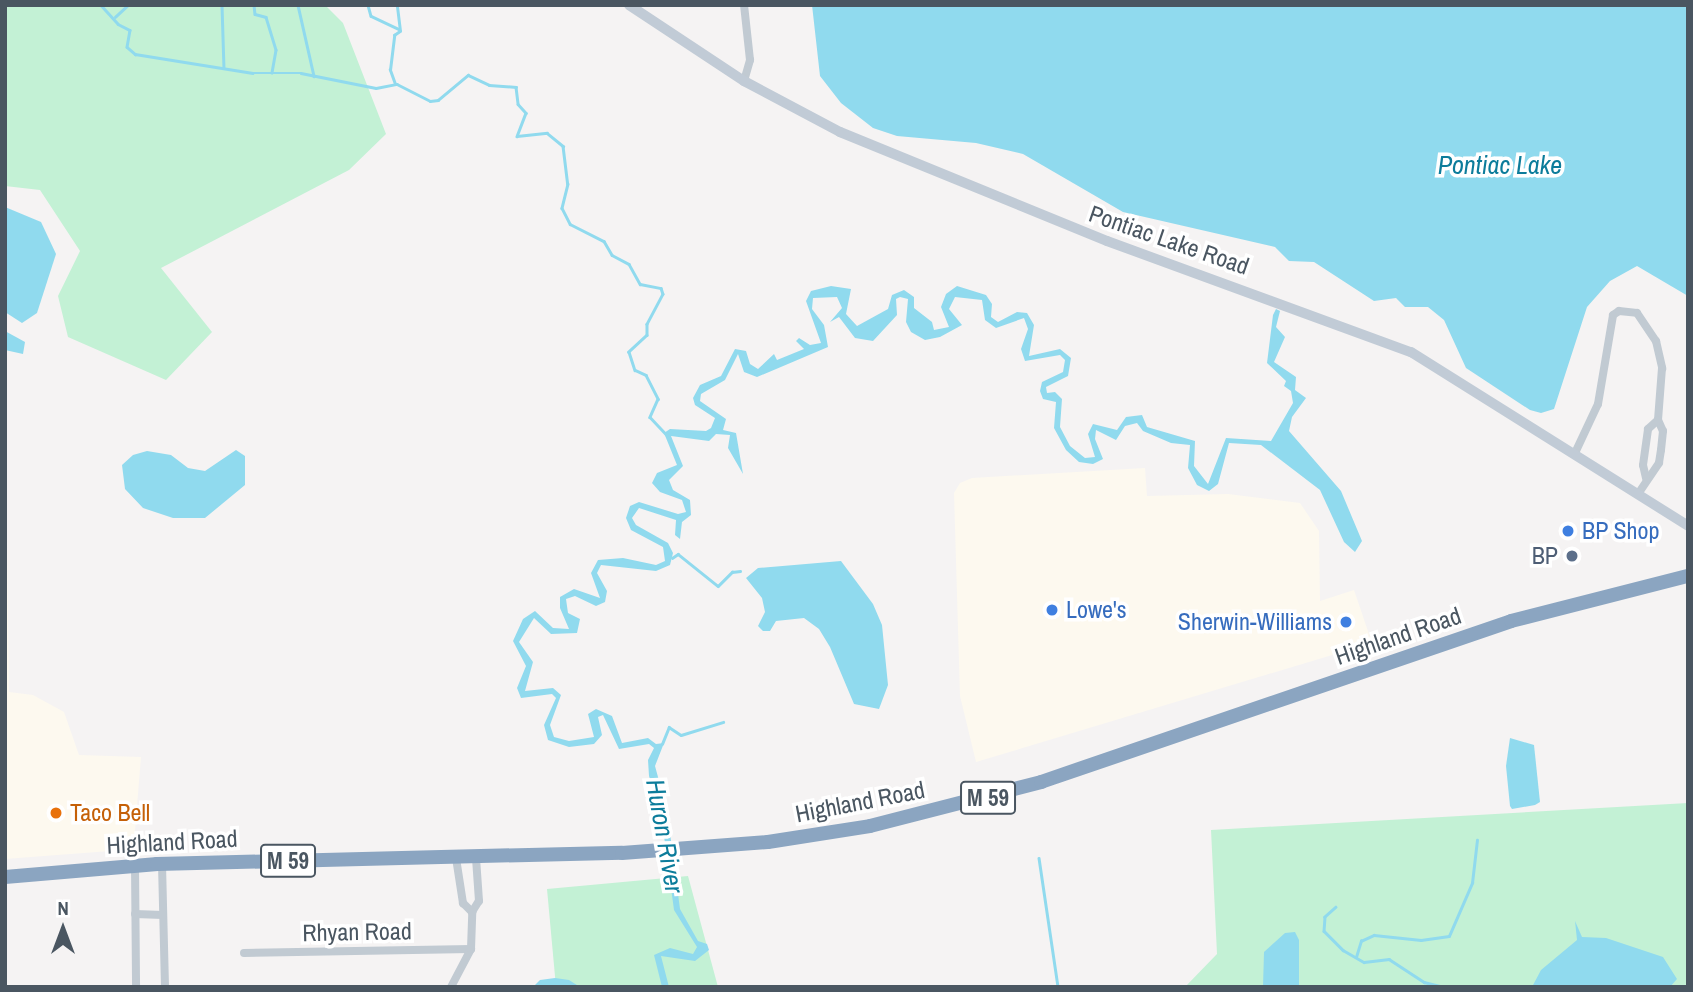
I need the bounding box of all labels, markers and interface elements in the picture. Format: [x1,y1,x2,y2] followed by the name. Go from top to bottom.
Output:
[1438,149,1562,181] water label: Pontiac Lake
[1085,199,1253,281] street label: Pontiac Lake Road
[1582,517,1660,545] place label: BP Shop
[1560,523,1576,539] marker: BP Shop
[1532,542,1558,570] place label: BP
[1564,548,1580,564] marker: BP
[1066,596,1127,624] place label: Lowe's
[1331,601,1465,671] street label: Highland Road
[1044,602,1060,618] marker: Lowe's
[1178,608,1332,636] place label: Sherwin-Williams
[1338,614,1354,630] marker: Sherwin-Williams
[793,775,927,829] street label: Highland Road
[640,777,690,895] water label: Huron River
[960,778,1016,818] road number: M 59
[70,799,150,827] place label: Taco Bell
[48,805,64,821] marker: Taco Bell
[106,824,238,860] street label: Highland Road
[260,842,316,880] road number: M 59
[28,894,98,964] north arrow
[57,895,69,921] text: N
[302,917,412,947] street label: Rhyan Road

